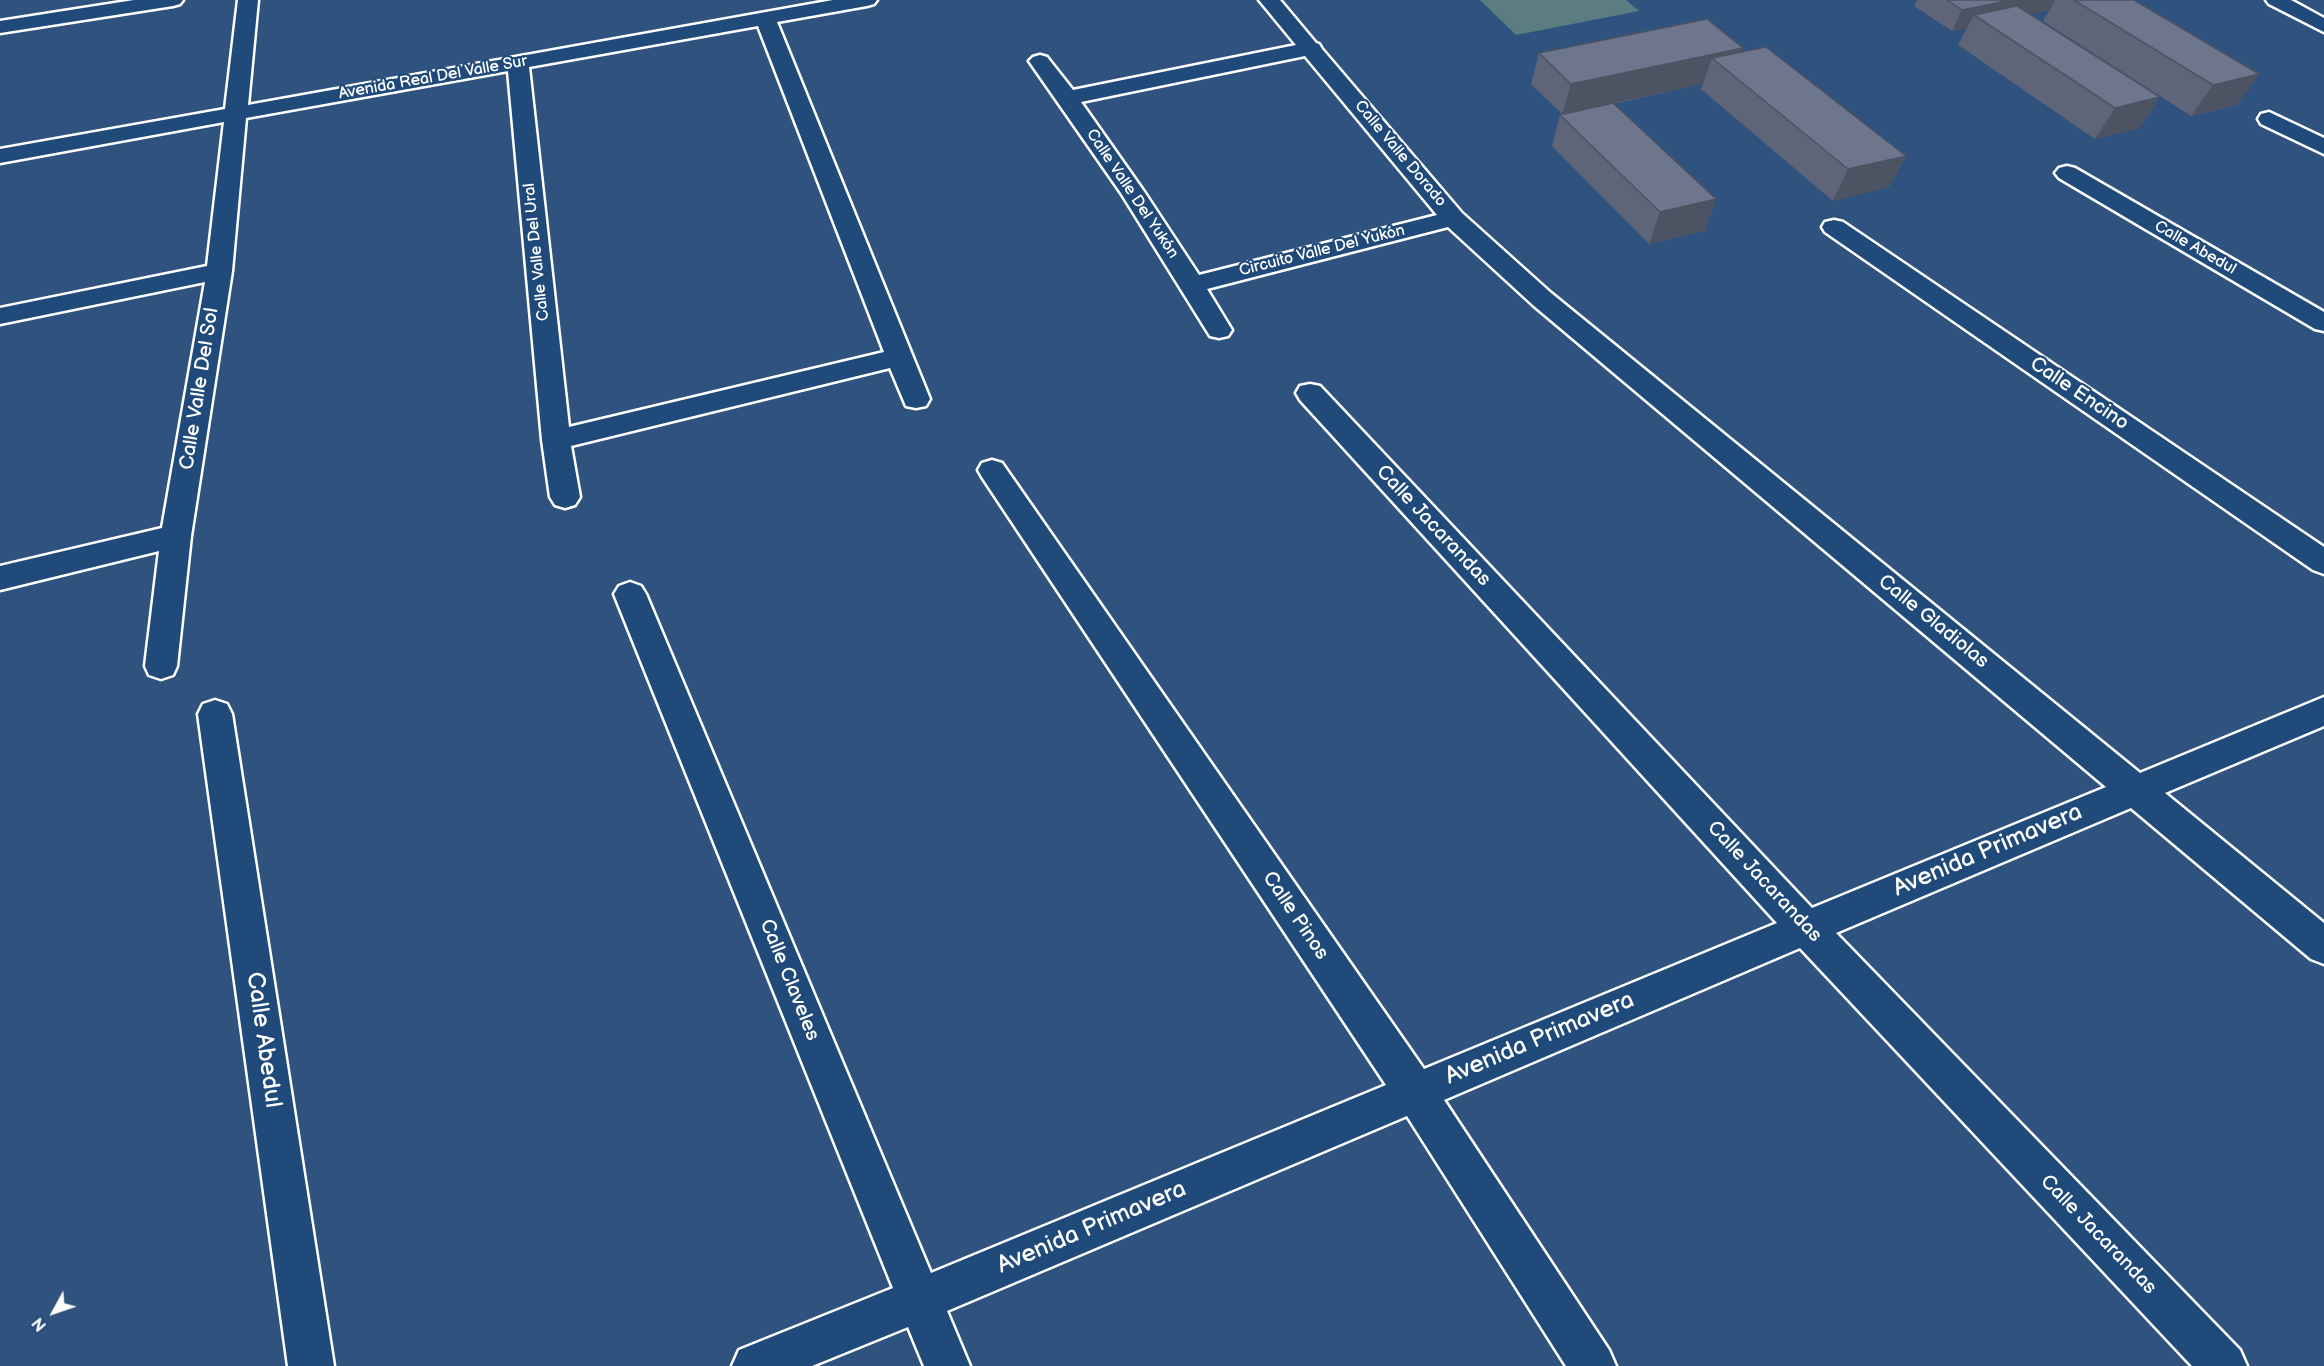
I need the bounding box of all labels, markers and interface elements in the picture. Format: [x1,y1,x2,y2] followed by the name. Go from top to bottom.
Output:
[337,52,529,104] street label: Avenida Real Del Valle Sur
[1350,97,1450,211] street label: Calle Valle Dorado
[1082,126,1182,262] street label: Calle Valle Del Yukón
[520,182,554,322] street label: Calle Valle Del Ural
[2151,217,2239,279] street label: Calle Abedul
[1237,221,1407,281] street label: Circuito Valle Del Yukón
[175,306,225,472] street label: Calle Valle Del Sol
[2025,352,2133,436] street label: Calle Encino
[1371,460,1495,592] street label: Calle Jacarandas
[1873,570,1993,674] street label: Calle Gladiolas
[1889,798,2087,904] street label: Avenida Primavera
[1702,816,1826,948] street label: Calle Jacarandas
[1257,867,1333,965] street label: Calle Pinos
[754,916,824,1044] street label: Calle Claveles
[239,970,287,1110] street label: Calle Abedul
[1441,986,1639,1092] street label: Avenida Primavera
[2035,1170,2161,1300] street label: Calle Jacarandas
[993,1175,1191,1281] street label: Avenida Primavera
[24,1282,84,1342] north arrow
[29,1313,51,1335] text: N

